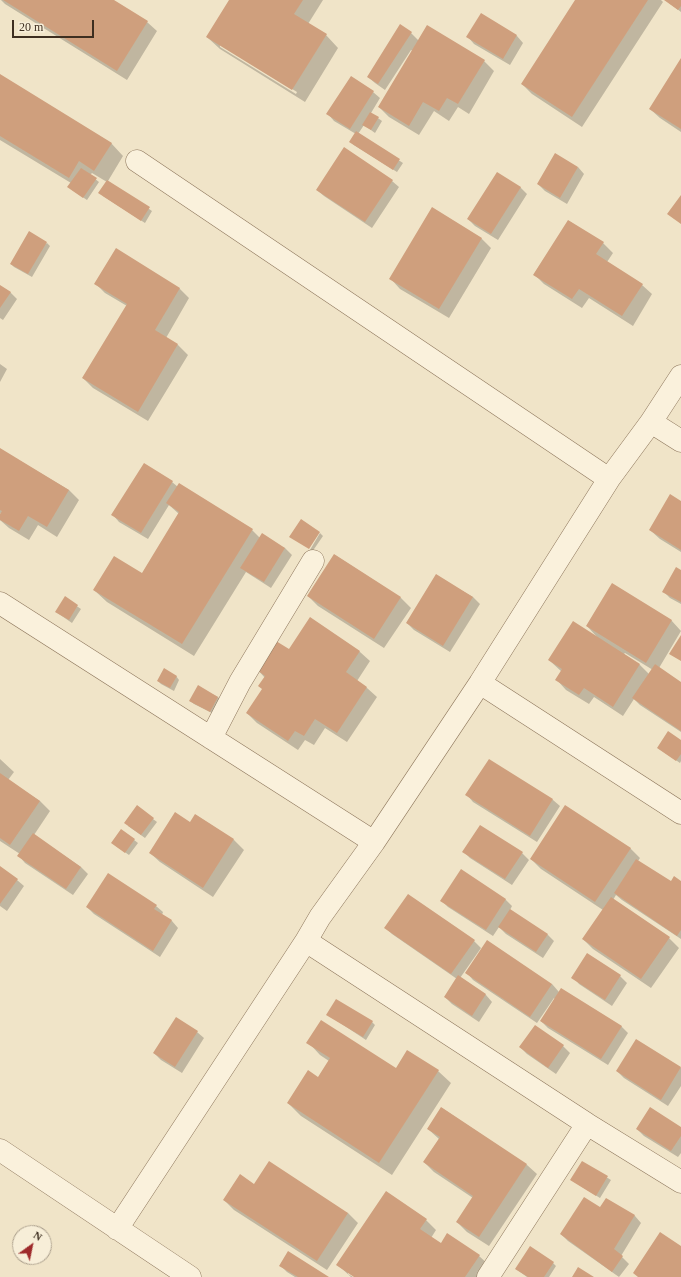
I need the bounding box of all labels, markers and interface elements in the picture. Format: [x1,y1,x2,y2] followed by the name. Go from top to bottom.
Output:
[14,12,96,38] scale bar
[19,20,43,34] text: 20 m
[12,1225,52,1265] north arrow
[31,1229,45,1243] text: N

